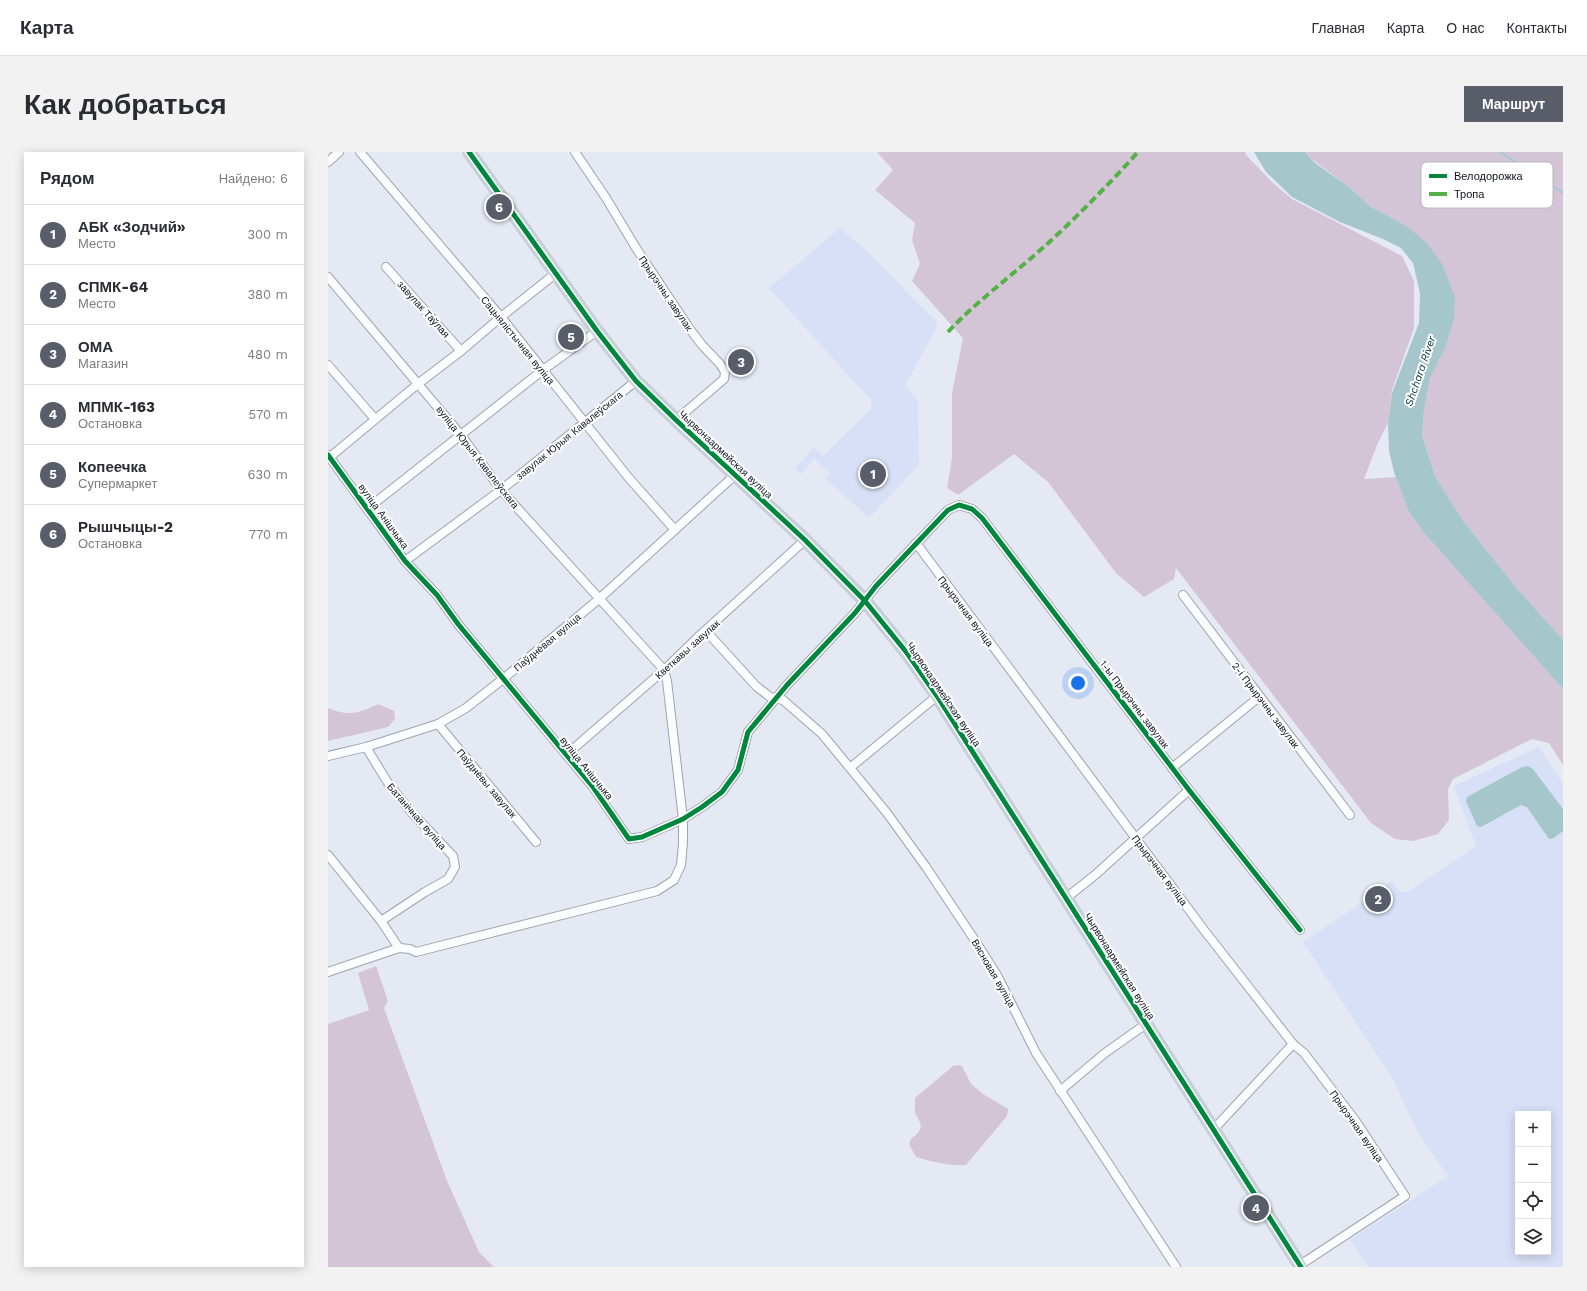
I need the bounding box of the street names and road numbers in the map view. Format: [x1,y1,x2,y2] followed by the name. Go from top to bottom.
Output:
[636,254,695,333] street label: Прырэчны завулак
[395,279,452,340] street label: завулак Таўлая
[479,294,557,387] street label: Сацыялістычная вуліца
[514,389,625,482] street label: завулак Юрыя Кавалеўскага
[434,404,521,511] street label: вуліца Юрыя Кавалеўскага
[677,408,775,501] street label: Чырвонаармейская вуліца
[356,482,411,551] street label: вуліца Анішчыка
[936,574,996,649] street label: Прырэчная вуліца
[512,611,583,673] street label: Паўднёвая вуліца
[653,617,722,681] street label: Кветкавы завулак
[904,640,983,749] street label: Чырвонаармейская вуліца
[1098,658,1172,751] street label: 1-ы Прырэчны завулак
[1230,660,1302,751] street label: 2-і Прырэчны завулак
[558,735,616,802] street label: вуліца Анішчыка
[455,747,519,820] street label: Паўднёвы завулак
[385,781,449,852] street label: Батанічная вуліца
[1130,833,1190,908] street label: Прырэчная вуліца
[1082,911,1157,1022] street label: Чырвонаармейская вуліца
[970,937,1018,1010] street label: Вясновая вуліца
[1328,1088,1386,1165] street label: Прырэчная вуліца

